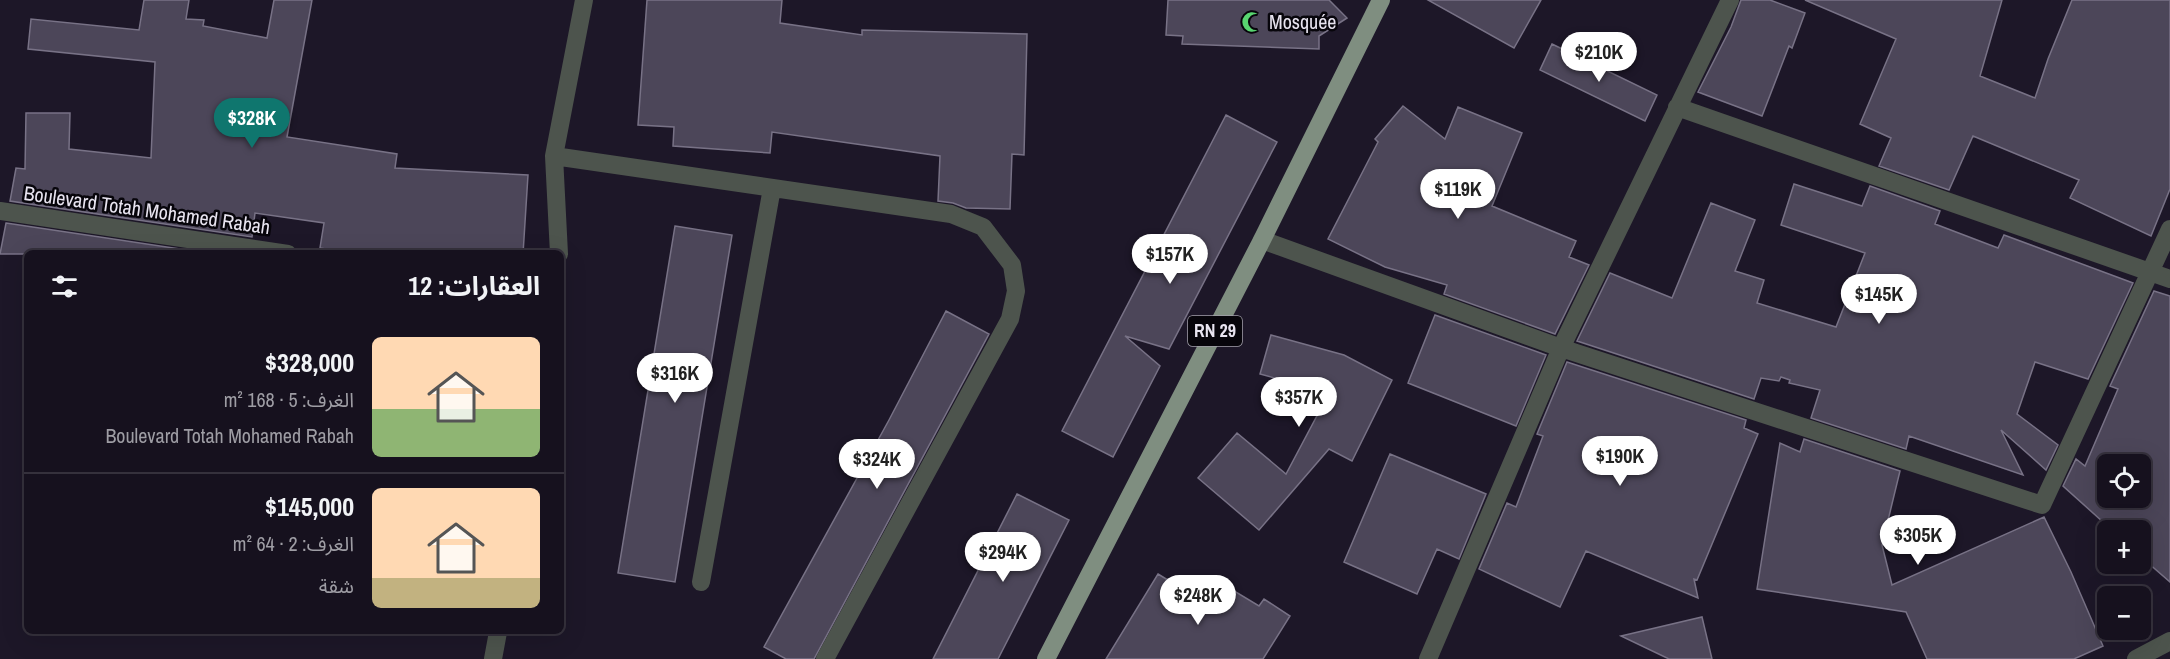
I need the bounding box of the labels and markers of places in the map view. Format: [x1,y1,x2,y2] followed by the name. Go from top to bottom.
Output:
[1269,8,1336,35] place label: Mosquée
[1240,10,1264,34] mosque icon: Mosquée
[1557,32,1641,83] pin: $210K
[210,98,294,149] pin: $328K
[1416,169,1500,220] pin: $119K
[1128,234,1212,285] pin: $157K
[1837,274,1921,325] pin: $145K
[633,353,717,404] pin: $316K
[1257,377,1341,428] pin: $357K
[1578,436,1662,487] pin: $190K
[835,439,919,490] pin: $324K
[1876,515,1960,566] pin: $305K
[961,532,1045,583] pin: $294K
[1156,575,1240,626] pin: $248K

